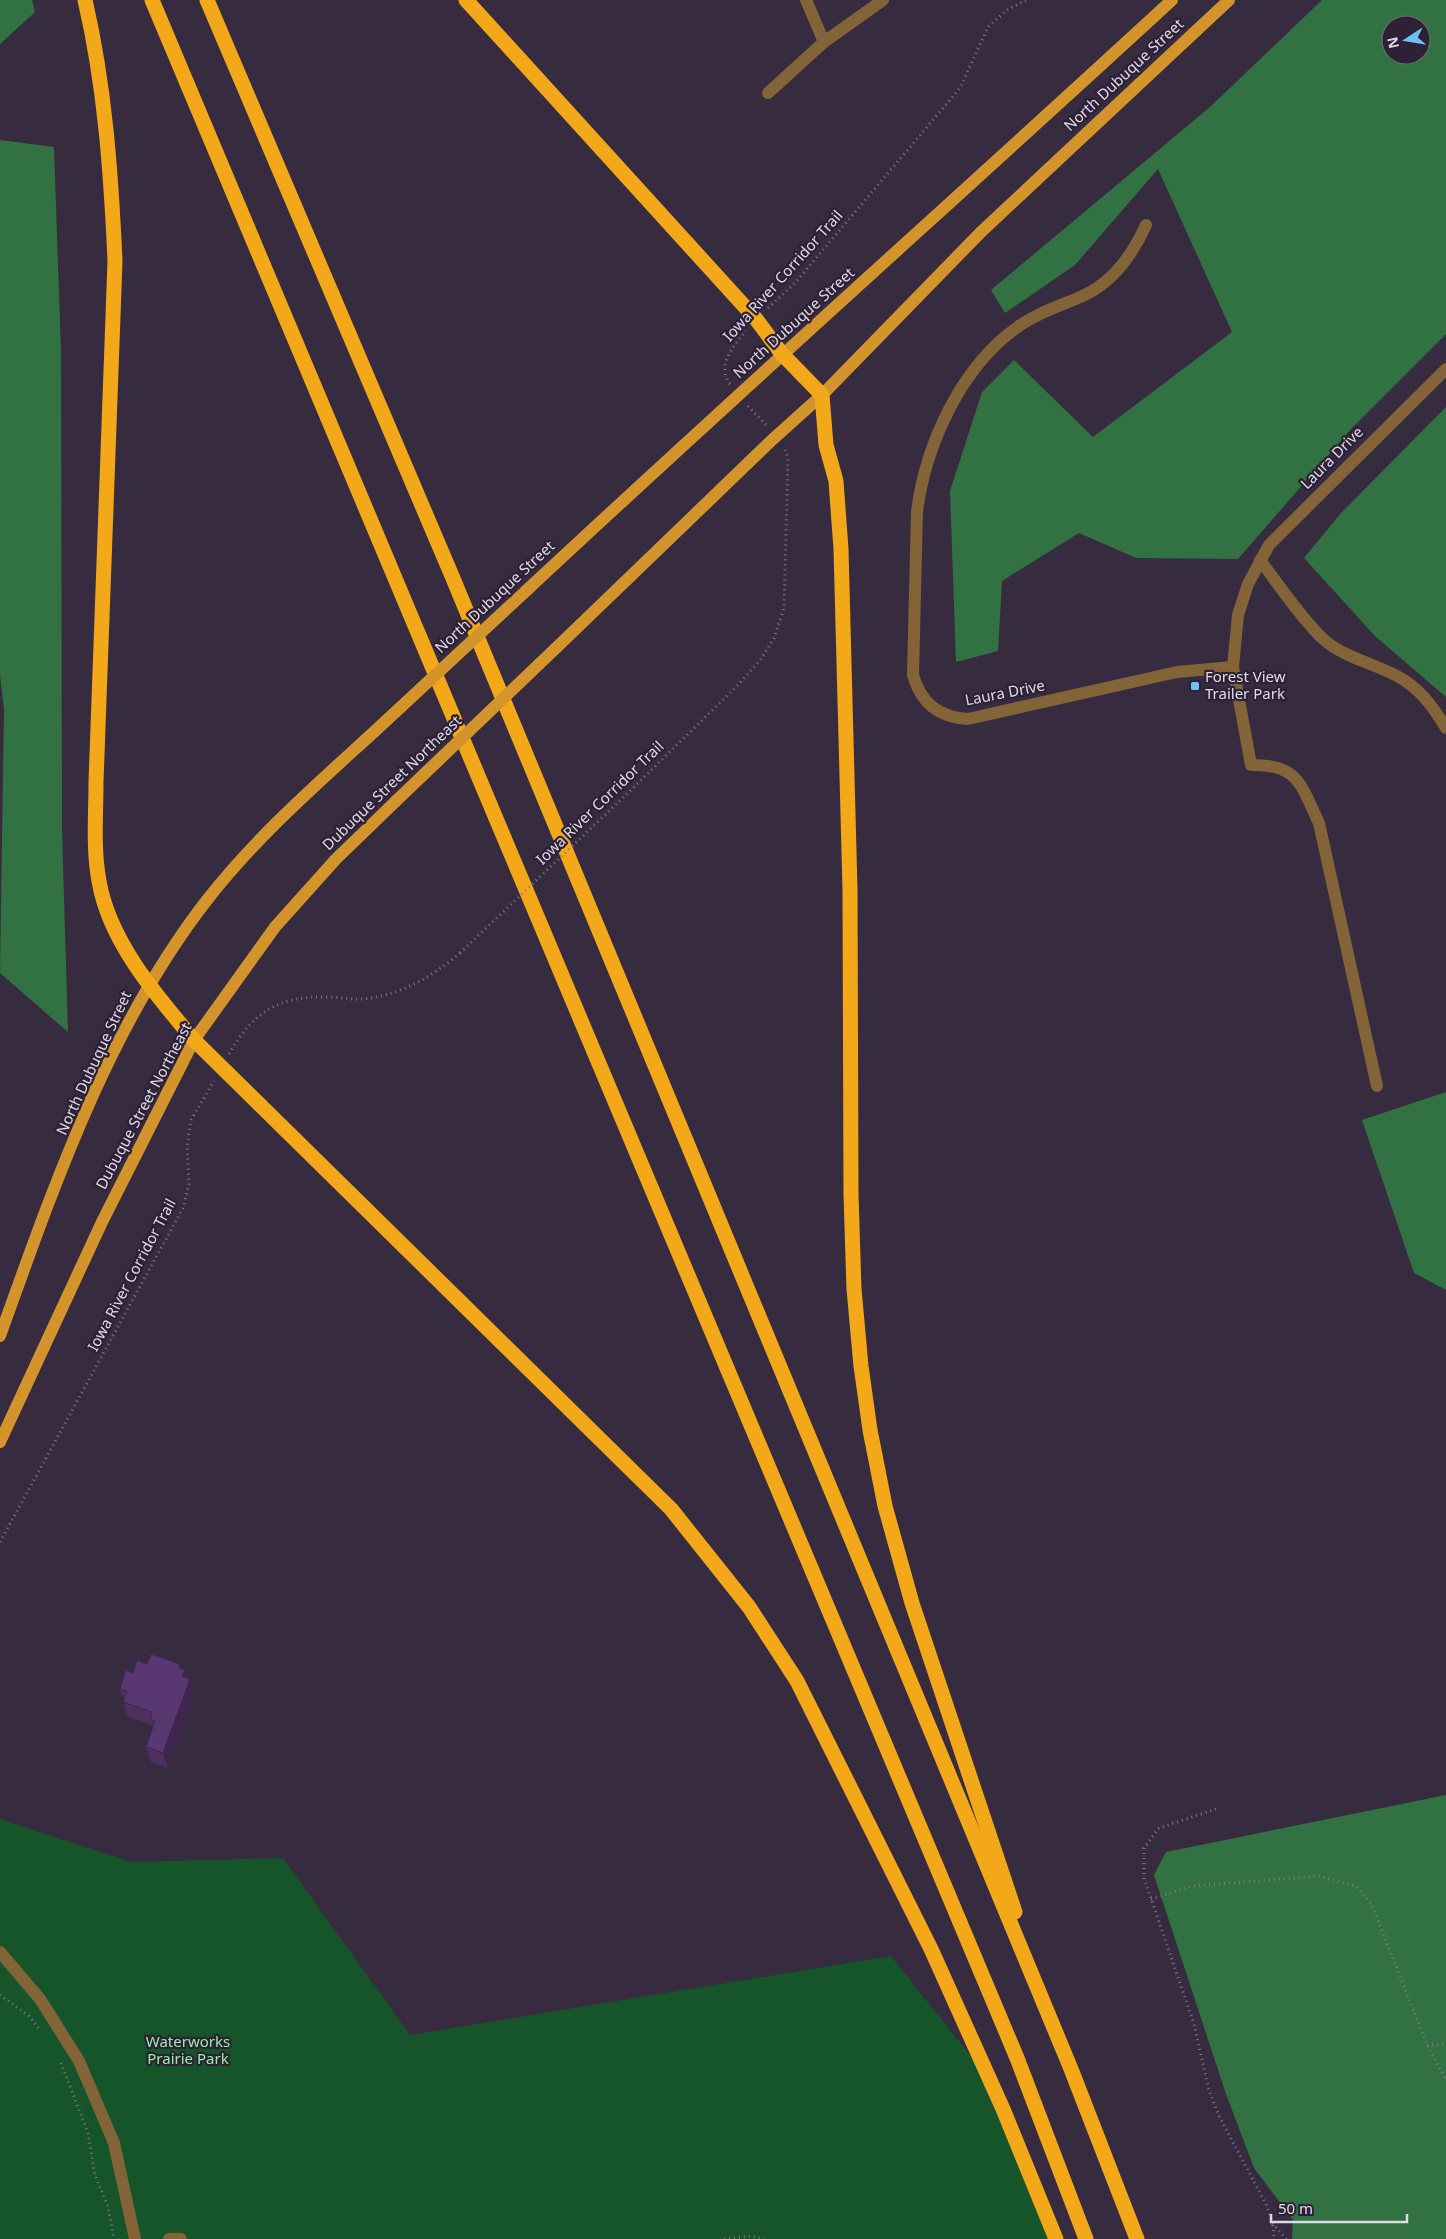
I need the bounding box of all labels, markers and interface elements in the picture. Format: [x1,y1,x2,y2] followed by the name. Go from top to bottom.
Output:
[1059,13,1188,135] street label: North Dubuque Street
[1381,15,1431,65] north arrow
[1382,35,1403,50] text: N
[718,205,847,345] street label: Iowa River Corridor Trail
[728,262,859,382] street label: North Dubuque Street
[1296,422,1367,493] street label: Laura Drive
[430,535,559,657] street label: North Dubuque Street
[1205,666,1286,703] place label: Forest View Trailer Park
[963,674,1046,710] street label: Laura Drive
[1189,680,1201,692] marker: Forest View Trailer Park
[317,710,466,854] street label: Dubuque Street Northeast
[531,736,667,869] street label: Iowa River Corridor Trail
[51,987,136,1138] street label: North Dubuque Street
[91,1018,196,1192] street label: Dubuque Street Northeast
[82,1195,180,1354] street label: Iowa River Corridor Trail
[146,2031,230,2068] park label: Waterworks Prairie Park
[1271,2192,1407,2224] scale bar
[1278,2198,1313,2218] text: 50 m

